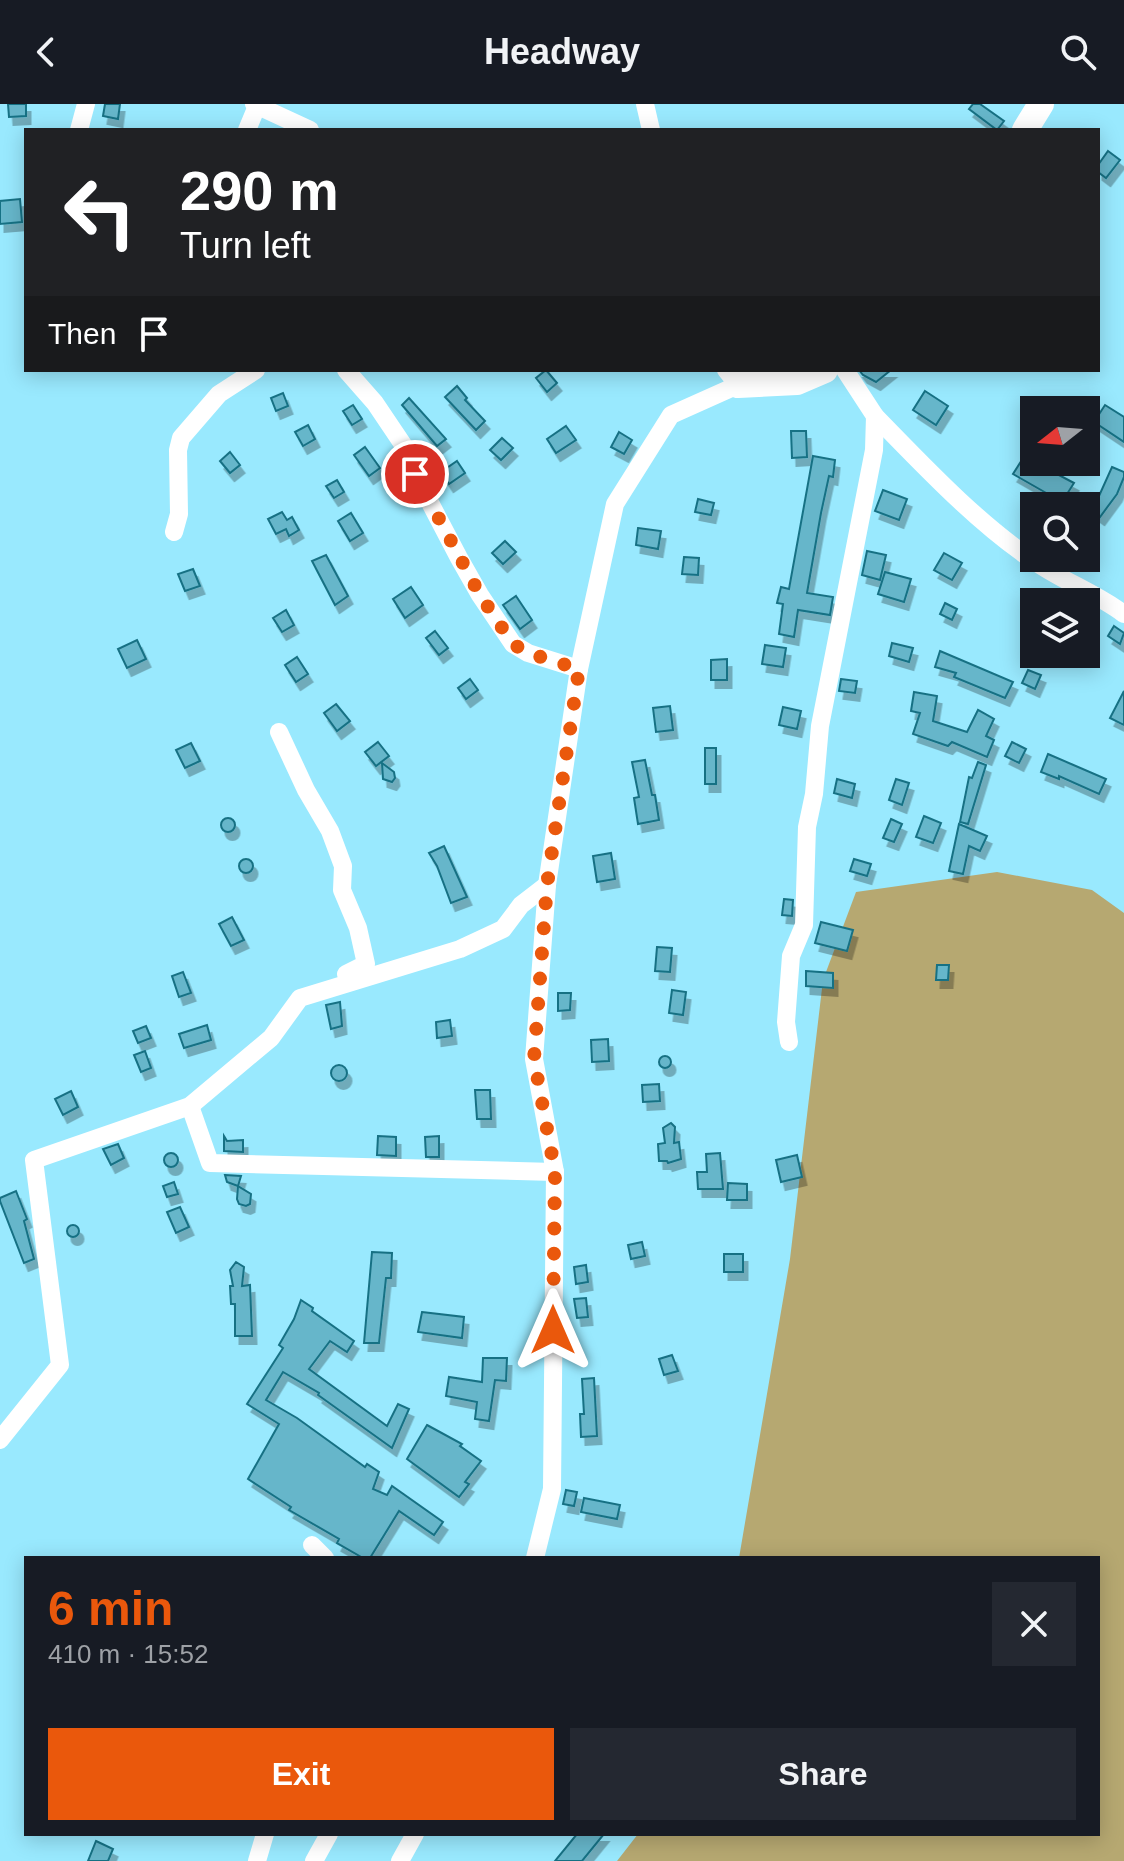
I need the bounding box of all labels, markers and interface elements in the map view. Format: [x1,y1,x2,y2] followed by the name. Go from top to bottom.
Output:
[24,30,68,74] icon: back
[1056,30,1100,74] icon: search
[484,31,640,72] text: Headway
[180,159,339,222] text: 290 m
[48,160,152,264] icon: left
[180,225,311,266] text: Turn left
[132,312,176,356] icon: arrive
[48,317,116,350] text: Then
[1020,396,1100,476] north arrow
[1020,396,1100,668] map controls
[381,440,449,508] pin
[393,452,437,496] icon: arrive
[1020,492,1100,572] button: search
[1020,588,1100,668] button: layers
[511,1288,595,1372] position arrow
[48,1582,173,1635] text: 6 min
[992,1582,1076,1666] button: close
[48,1639,208,1669] text: 410 m · 15:52
[48,1728,554,1820] button: Exit
[570,1728,1076,1820] button: Share

